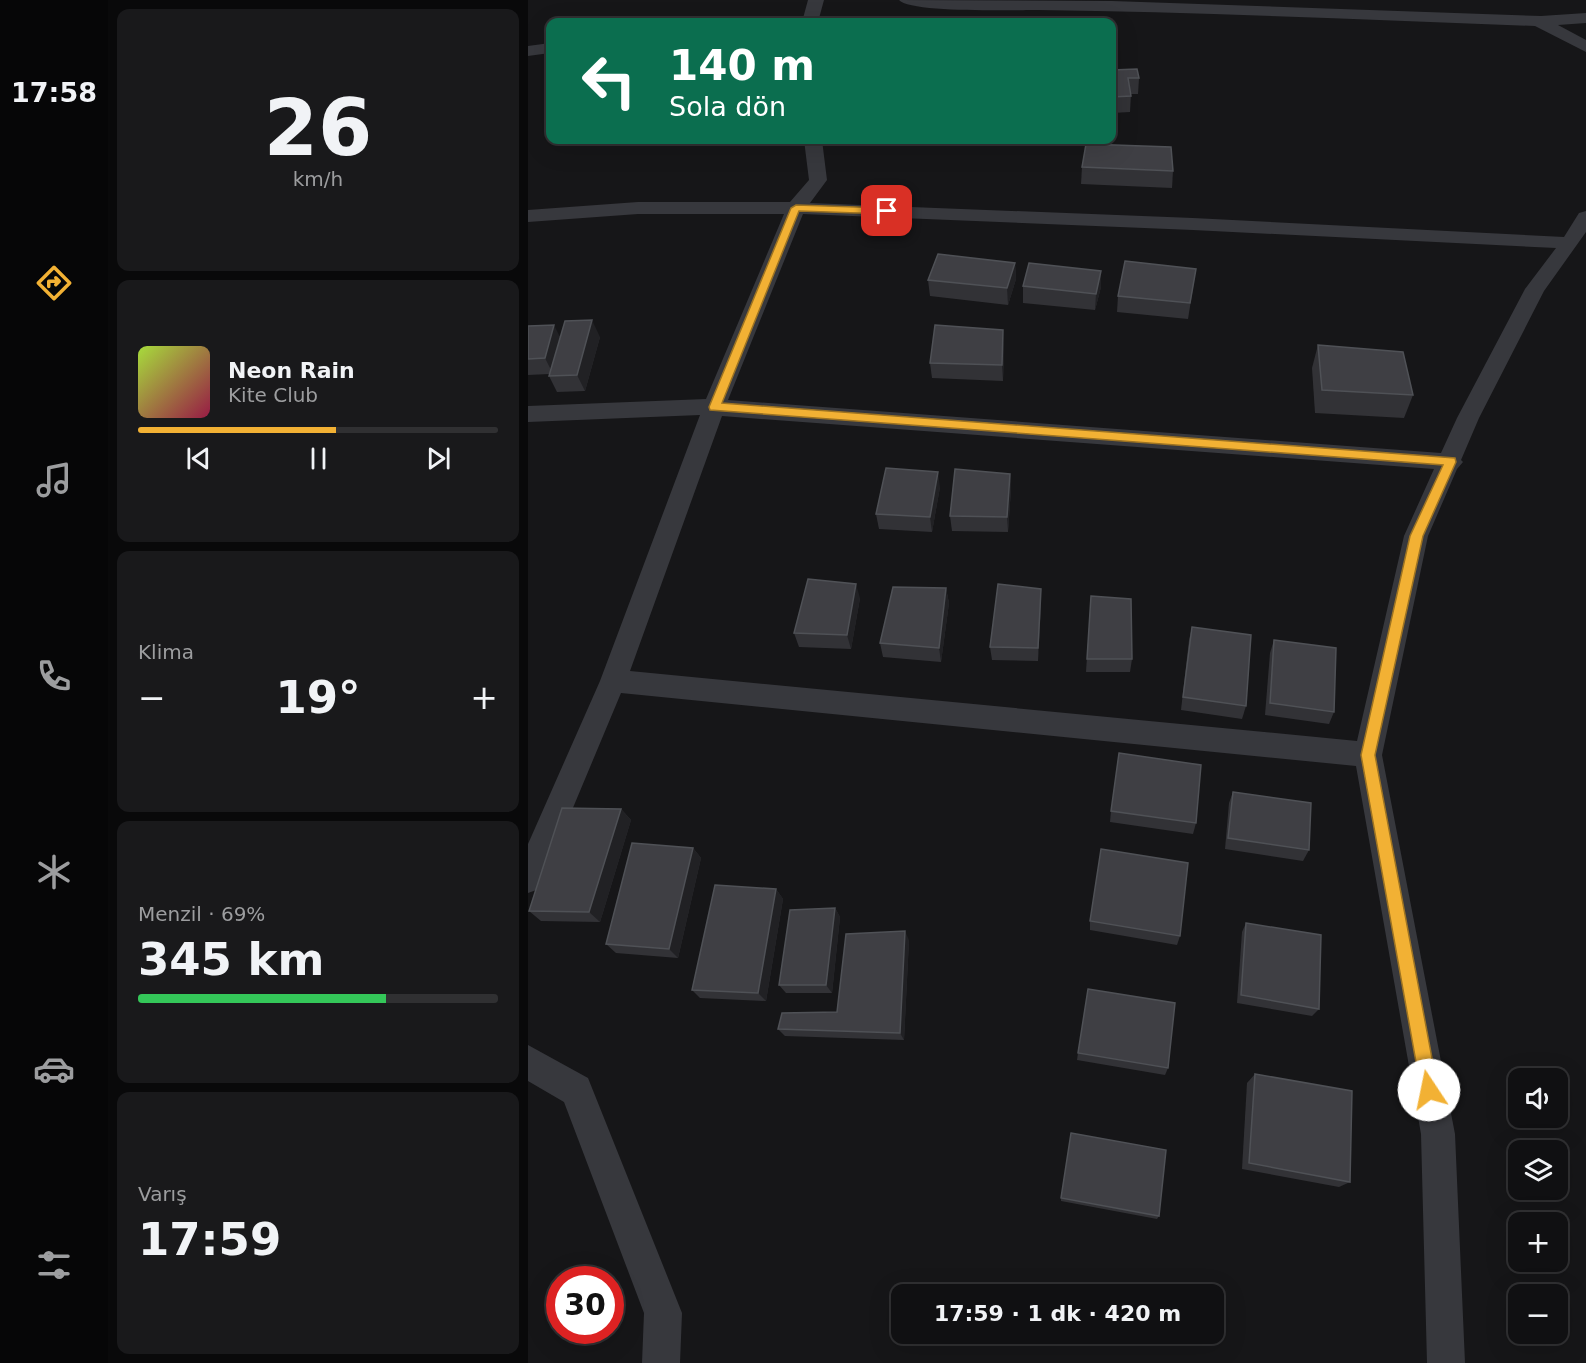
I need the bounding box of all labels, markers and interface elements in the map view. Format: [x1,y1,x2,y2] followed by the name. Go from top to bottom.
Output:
[669,41,815,90] text: 140 m
[570,42,648,120] icon: left
[11,77,97,108] text: 17:58
[264,83,372,173] text: 26
[669,91,786,122] text: Sola dön
[293,167,343,191] text: km/h
[861,185,912,236] pin
[870,194,903,227] icon: arrive
[33,262,75,304] icon: directions
[228,358,355,383] text: Neon Rain
[228,383,318,407] text: Kite Club
[182,442,215,475] icon: previous
[302,442,335,475] icon: pause
[422,442,455,475] icon: next
[33,459,75,501] icon: music
[138,640,194,664] text: Klima
[33,655,75,697] icon: phone
[275,671,361,724] text: 19°
[138,678,166,717] text: −
[470,678,498,717] text: +
[33,851,75,893] icon: climate
[138,902,265,926] text: Menzil · 69%
[138,933,324,986] text: 345 km
[33,1048,75,1090] icon: car
[1397,1058,1461,1122] position arrow
[1508,1068,1568,1344] map controls
[1508,1068,1568,1128] button: sound
[1508,1140,1568,1200] button: layers
[138,1182,187,1206] text: Varış
[1508,1212,1568,1272] button: +
[138,1213,281,1266] text: 17:59
[33,1244,75,1286] icon: filters
[546,1266,624,1344] speed limit sign: 30
[1508,1284,1568,1344] button: −
[934,1301,1181,1326] text: 17:59 · 1 dk · 420 m

